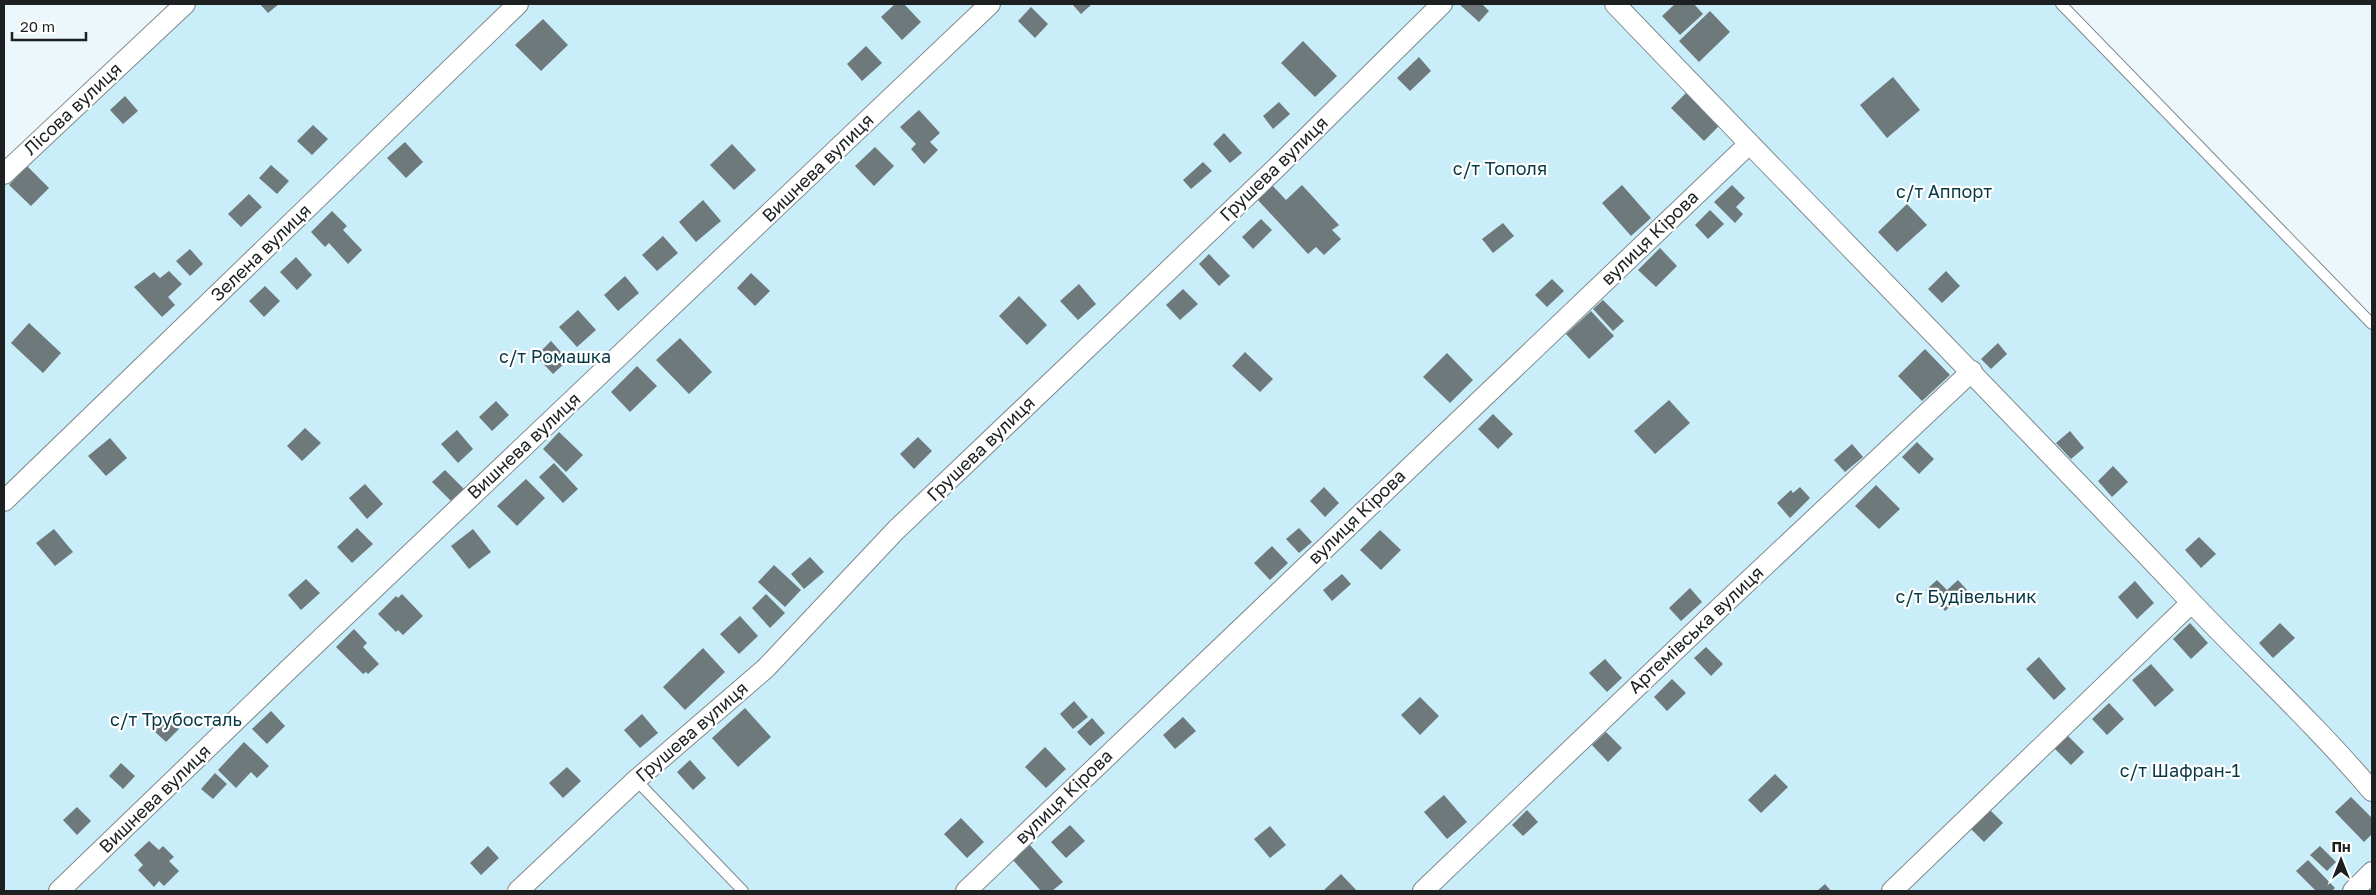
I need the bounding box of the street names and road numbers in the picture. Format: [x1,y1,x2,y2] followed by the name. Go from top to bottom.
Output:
[19,57,126,159] street label: Лісова вулиця
[757,108,878,226] street label: Вишнева вулиця
[1215,111,1332,225] street label: Грушева вулиця
[1596,185,1703,289] street label: вулиця Кірова
[206,199,315,306] street label: Зелена вулиця
[462,387,584,503] street label: Вишнева вулиця
[922,391,1039,505] street label: Грушева вулиця
[1303,464,1410,568] street label: вулиця Кірова
[1623,561,1767,698] street label: Артемівська вулиця
[631,677,752,786] street label: Грушева вулиця
[94,739,215,857] street label: Вишнева вулиця
[1010,744,1117,848] street label: вулиця Кірова

